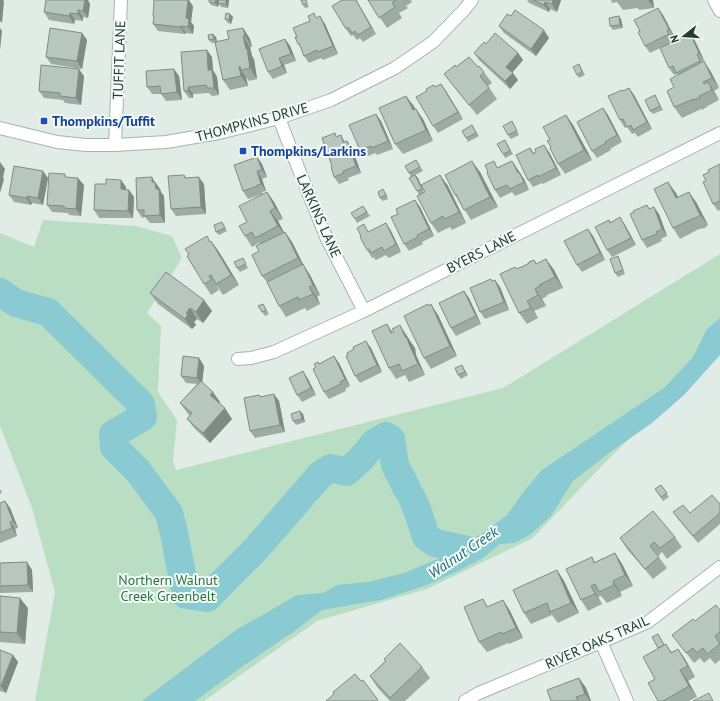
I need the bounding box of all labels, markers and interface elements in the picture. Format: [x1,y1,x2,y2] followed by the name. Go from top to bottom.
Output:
[664,16,704,56] north arrow
[109,20,129,100] street label: TUFFIT LANE
[667,33,682,44] text: N
[194,98,310,146] street label: THOMPKINS DRIVE
[52,112,155,130] place label: Thompkins/Tuffit
[39,116,49,126] marker: Thompkins/Tuffit
[251,142,366,160] place label: Thompkins/Larkins
[238,146,248,156] marker: Thompkins/Larkins
[293,171,345,261] street label: LARKINS LANE
[443,227,519,277] street label: BYERS LANE
[424,521,503,582] water label: Walnut Creek
[118,571,218,605] park label: Northern Walnut Creek Greenbelt
[542,611,652,673] street label: RIVER OAKS TRAIL

